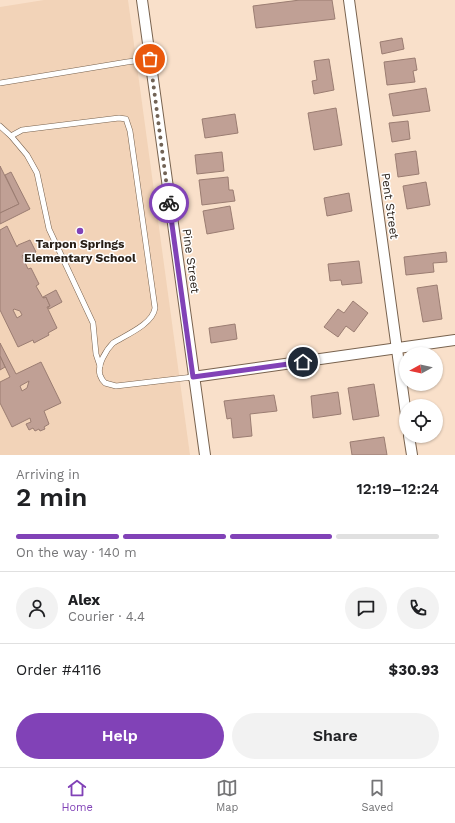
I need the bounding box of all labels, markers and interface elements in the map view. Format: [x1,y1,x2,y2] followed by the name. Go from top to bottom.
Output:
[133,42,167,76] pin
[139,48,161,70] icon: bag
[378,172,402,240] street label: Pent Street
[149,183,189,223] courier
[158,192,180,214] icon: bike
[75,226,85,236] marker: Tarpon Springs Elementary School
[180,228,202,294] street label: Pine Street
[24,237,136,265] place label: Tarpon Springs Elementary School
[286,345,320,379] pin
[399,347,443,391] north arrow
[399,347,443,443] map controls
[292,351,314,373] icon: home
[399,399,443,443] button: locate
[16,467,80,482] text: Arriving in
[357,480,439,498] text: 12:19–12:24
[16,482,87,512] text: 2 min
[16,545,137,560] text: On the way · 140 m
[16,587,58,629] button: person
[345,587,387,629] button: chat
[397,587,439,629] button: phone
[68,591,100,609] text: Alex
[68,609,145,624] text: Courier · 4.4
[16,661,101,679] text: Order #4116
[389,661,439,679] text: $30.93
[16,713,224,759] button: Help
[232,713,439,759] button: Share
[62,777,93,814] tab: Home
[216,777,238,814] tab: Map
[361,777,393,814] tab: Saved

